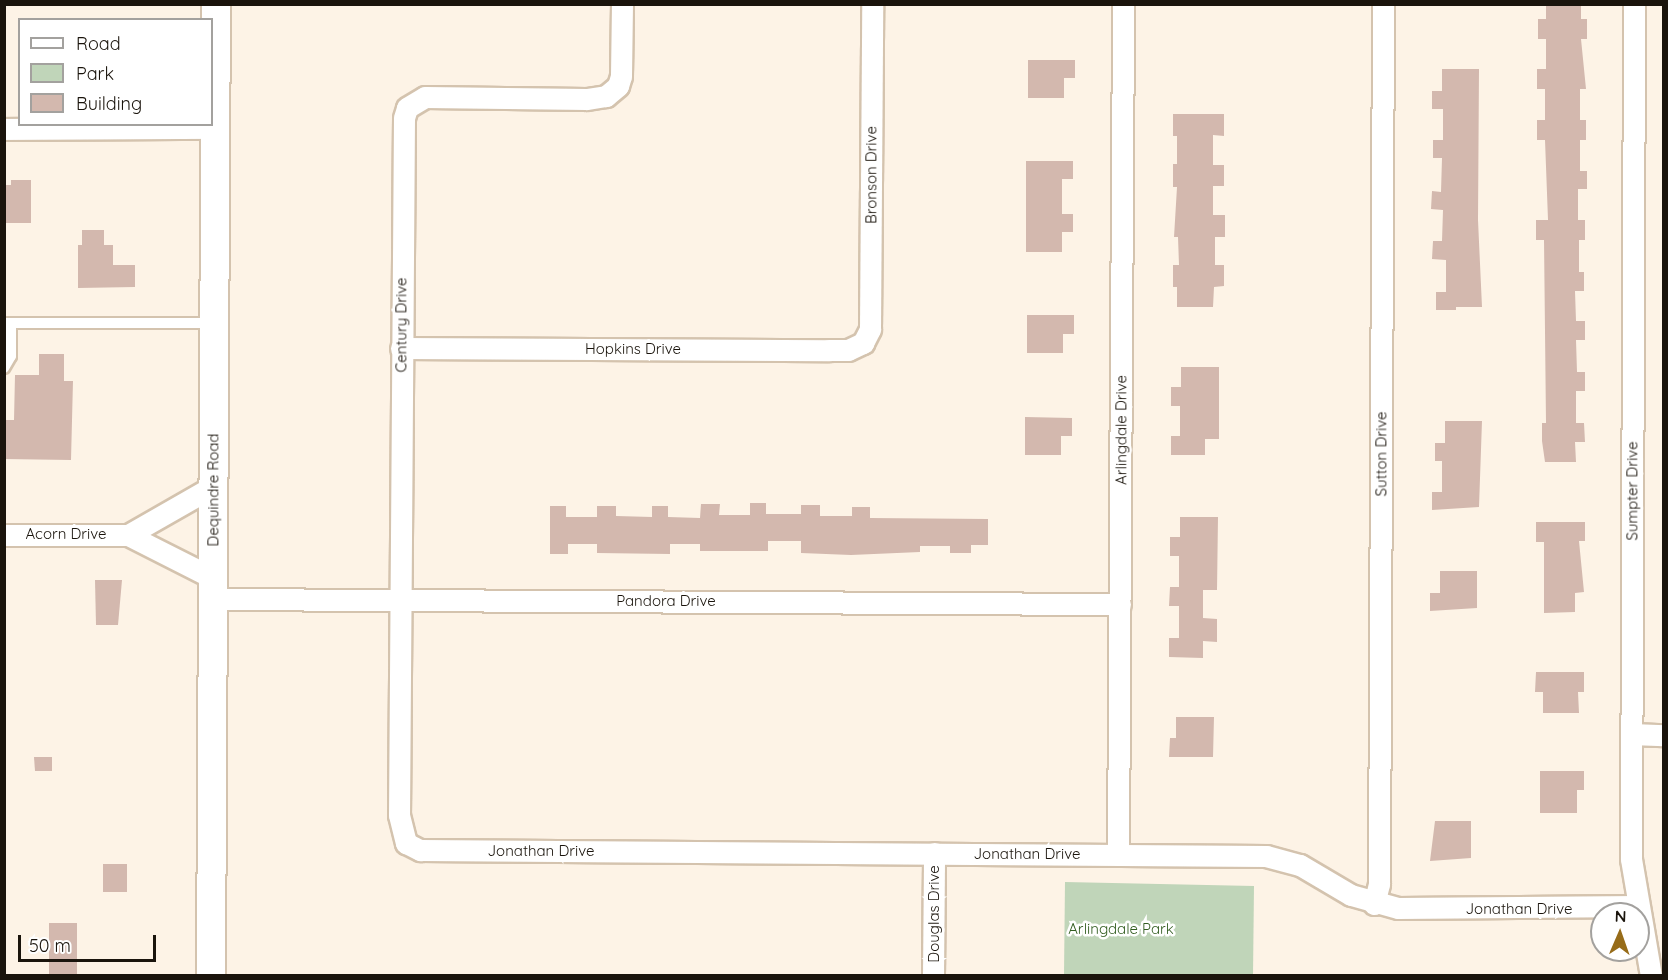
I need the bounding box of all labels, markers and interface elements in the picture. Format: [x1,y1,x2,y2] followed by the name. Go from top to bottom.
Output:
[18,18,213,126] legend
[76,32,121,55] text: Road
[76,62,114,85] text: Park
[76,92,142,115] text: Building
[862,126,880,224] street label: Bronson Drive
[392,277,410,373] street label: Century Drive
[585,340,681,358] street label: Hopkins Drive
[1112,375,1130,485] street label: Arlingdale Drive
[1372,412,1390,496] street label: Sutton Drive
[204,433,222,547] street label: Dequindre Road
[1623,441,1641,541] street label: Sumpter Drive
[25,525,107,543] street label: Acorn Drive
[616,592,716,610] street label: Pandora Drive
[488,842,594,860] street label: Jonathan Drive
[974,845,1080,863] street label: Jonathan Drive
[925,865,943,963] street label: Douglas Drive
[1466,900,1572,918] street label: Jonathan Drive
[1590,902,1650,962] north arrow
[1614,906,1627,926] text: N
[1068,920,1174,938] park label: Arlingdale Park
[21,923,159,961] scale bar
[29,934,71,957] text: 50 m

